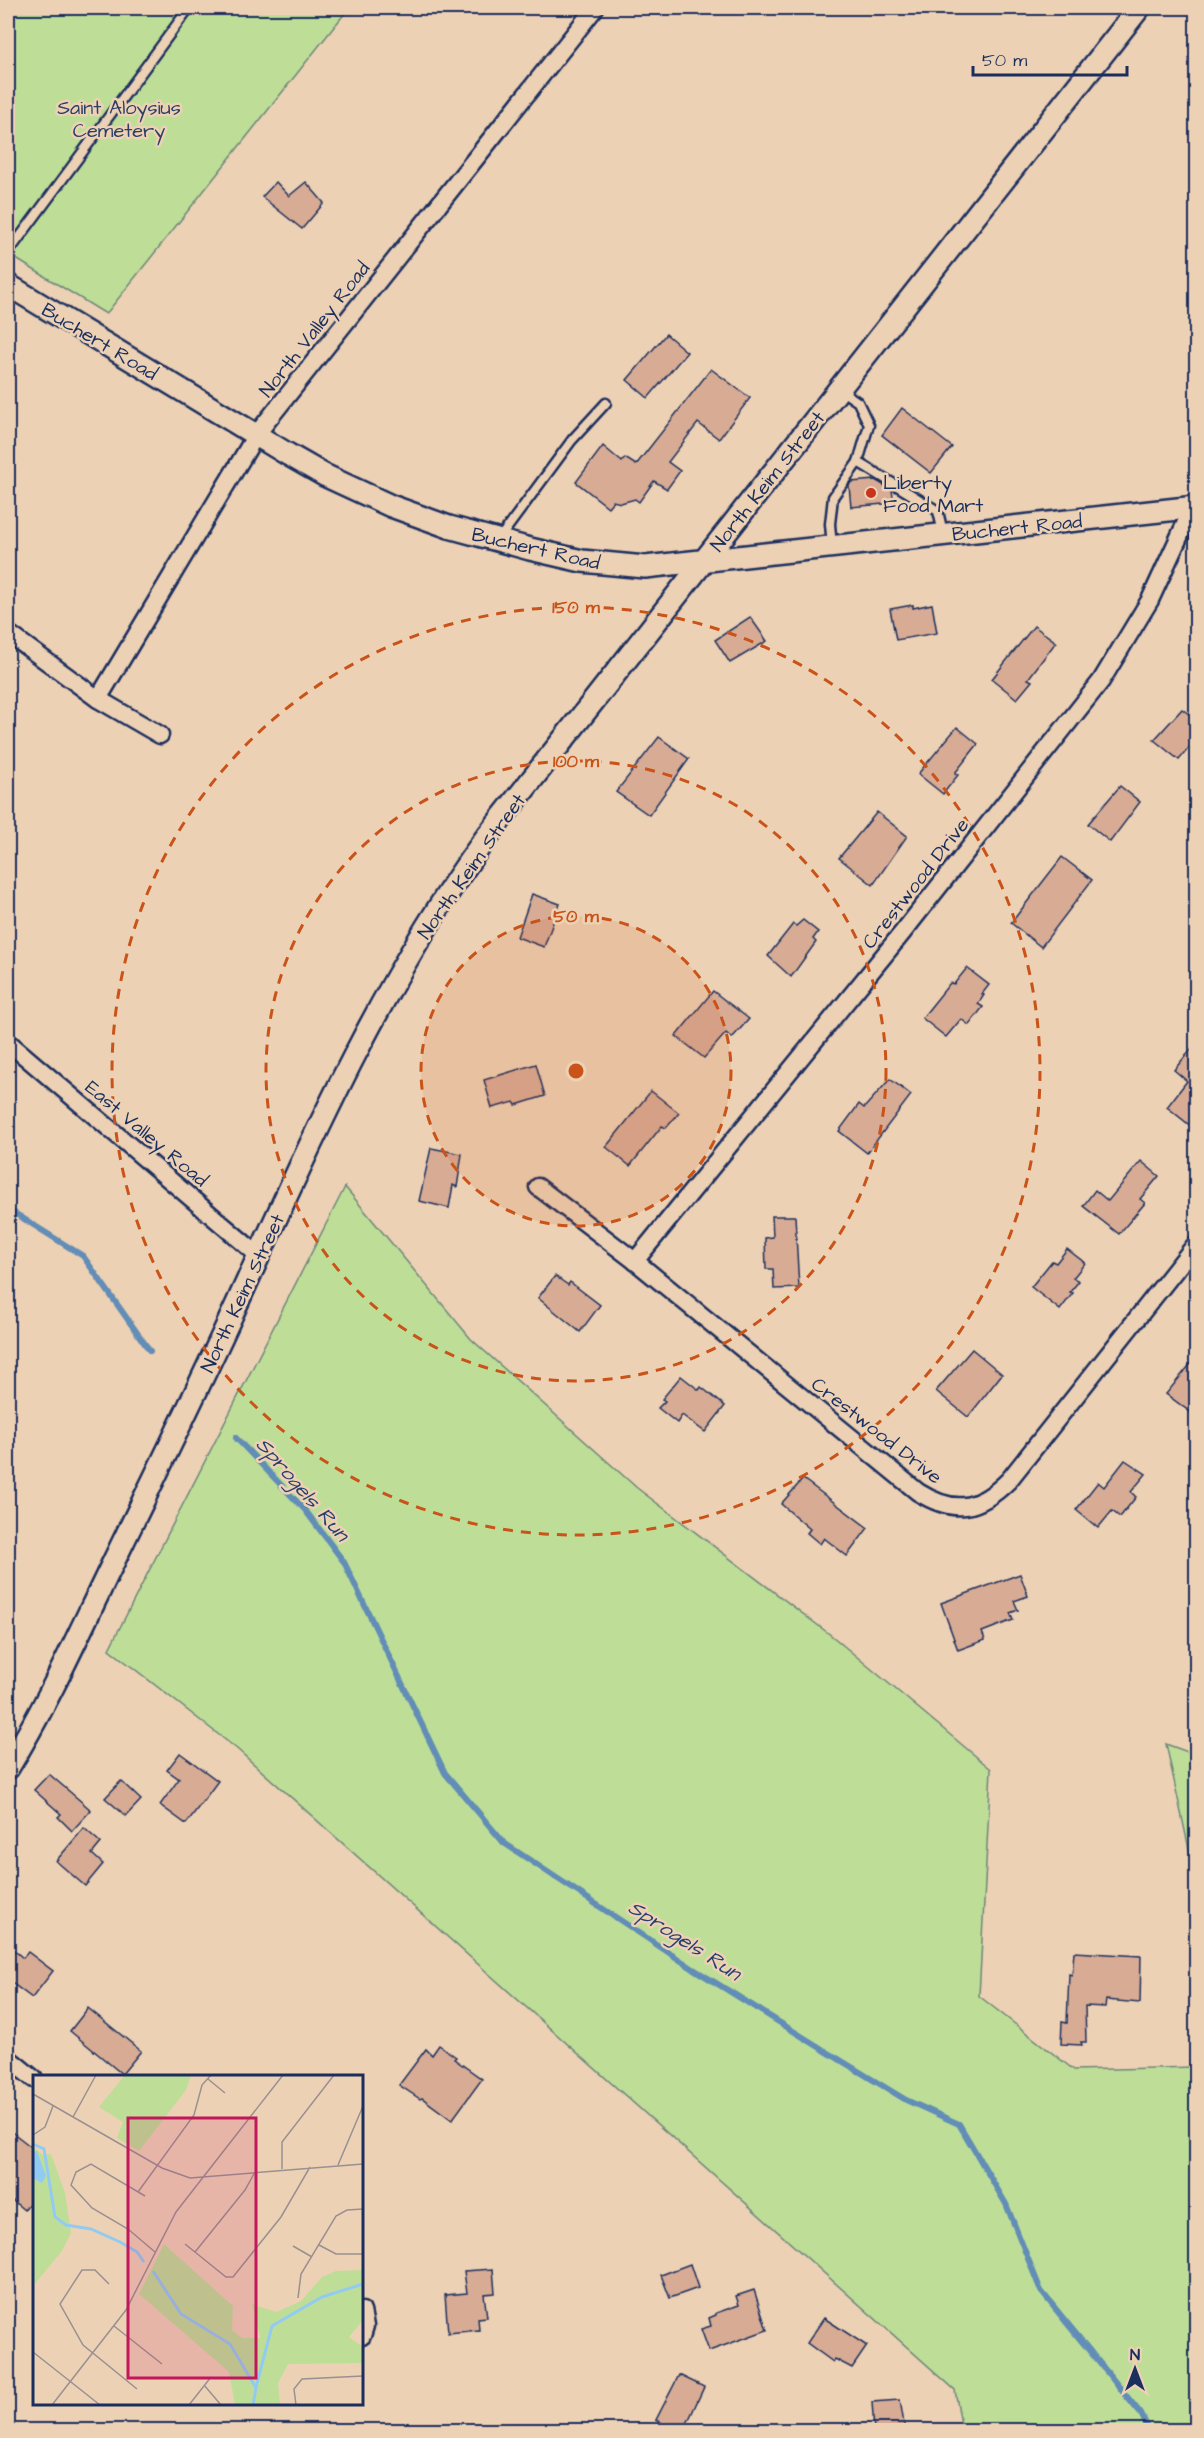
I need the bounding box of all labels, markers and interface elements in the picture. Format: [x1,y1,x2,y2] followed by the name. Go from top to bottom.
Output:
[973,39,1128,77] scale bar
[982,48,1027,73] text: 50 m
[57,94,181,146] park label: Saint Aloysius Cemetery
[253,256,378,404] street label: North Valley Road
[36,296,163,388] street label: Buchert Road
[704,405,832,558] street label: North Keim Street
[883,469,983,520] place label: Liberty Food Mart
[864,486,878,500] marker: Liberty Food Mart
[951,507,1084,549] street label: Buchert Road
[469,521,603,577] street label: Buchert Road
[552,595,601,620] text: 150 m
[553,749,600,774] text: 100 m
[411,788,533,945] street label: North Keim Street
[856,812,976,955] street label: Crestwood Drive
[553,904,600,929] text: 50 m
[566,1061,586,1081] centre of rings
[78,1074,214,1194] street label: East Valley Road
[194,1210,292,1377] street label: North Keim Street
[805,1371,948,1491] street label: Crestwood Drive
[249,1431,357,1549] water label: Sprogels Run
[622,1893,748,1989] water label: Sprogels Run
[33,2075,363,2405] inset map
[1105,2339,1165,2399] north arrow
[1130,2344,1140,2366] text: N

